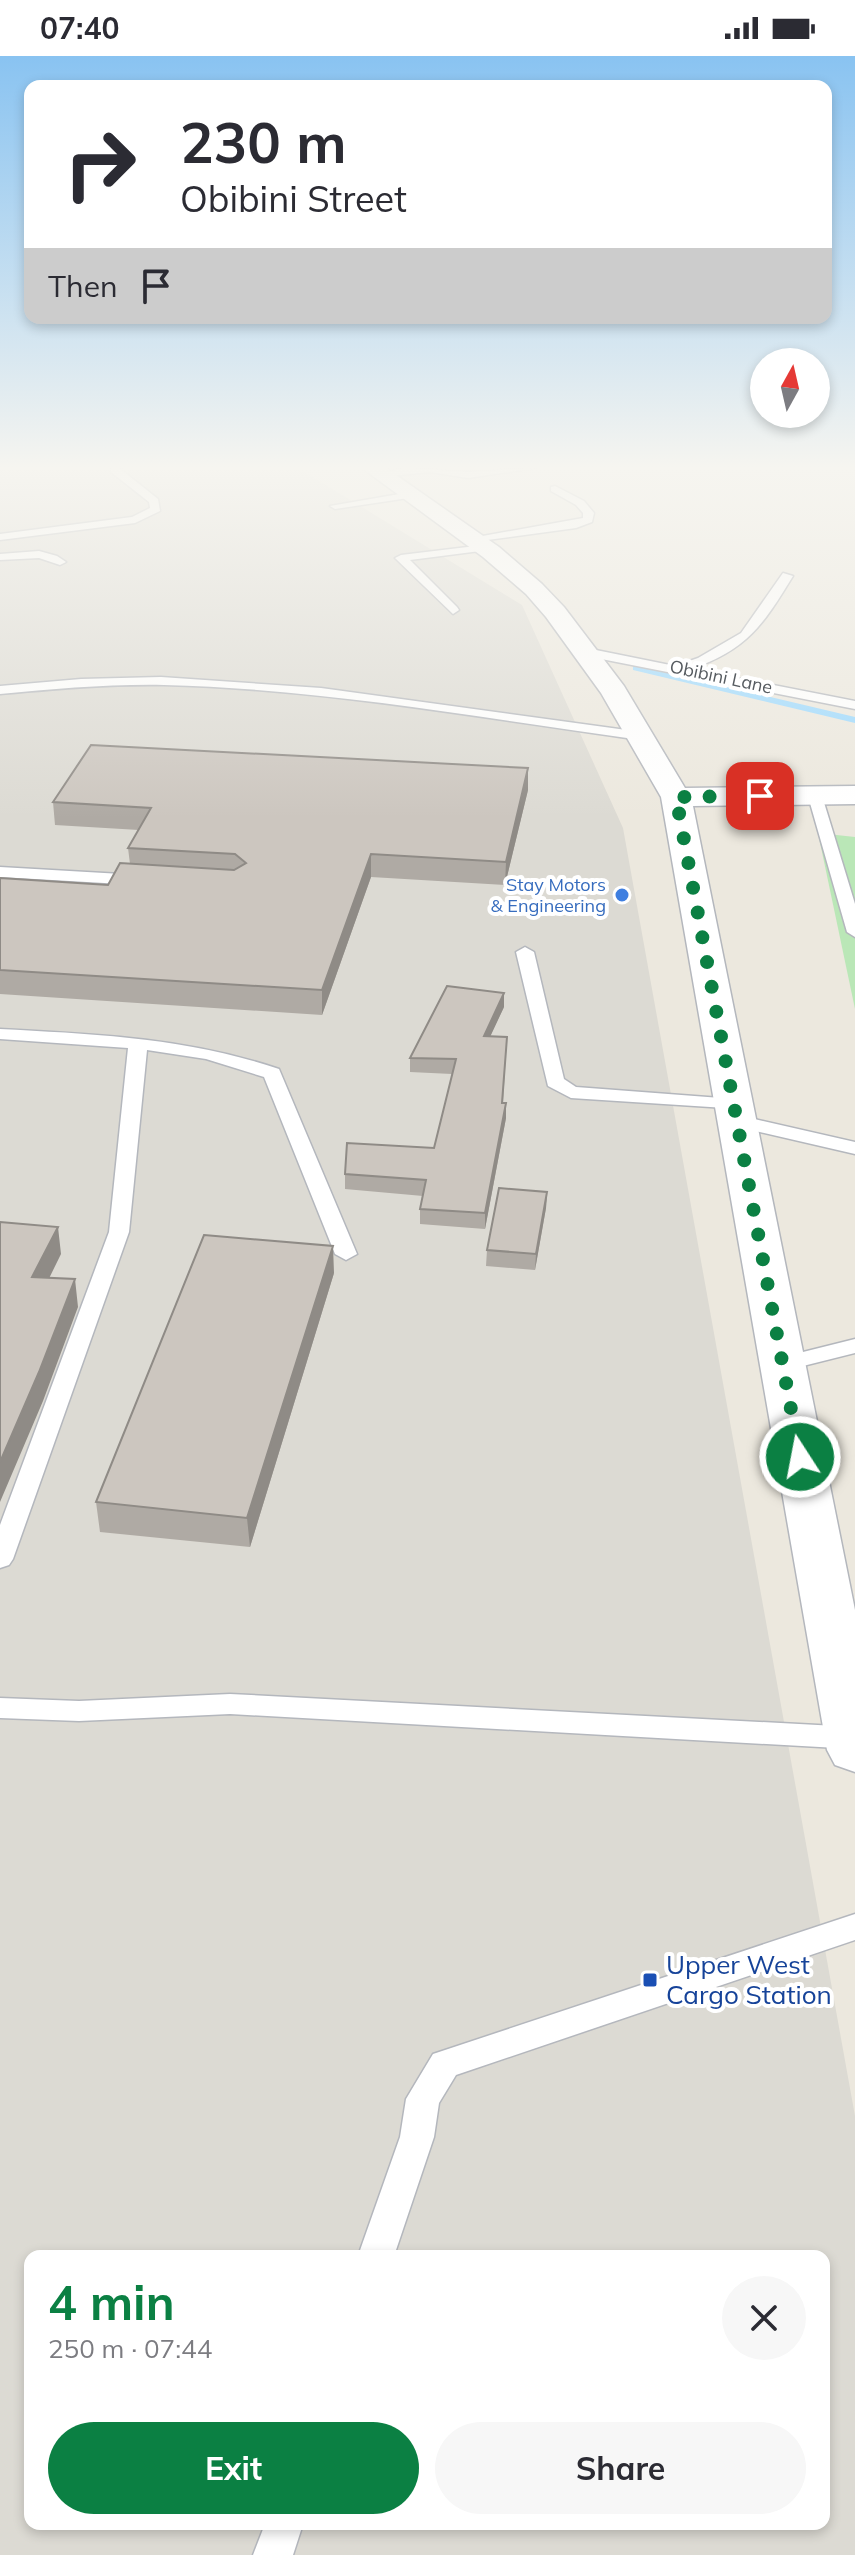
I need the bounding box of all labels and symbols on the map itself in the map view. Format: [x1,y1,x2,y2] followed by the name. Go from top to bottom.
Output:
[750,348,830,428] north arrow
[668,654,775,699] street label: Obibini Lane
[726,762,794,830] pin
[491,873,606,917] place label: Stay Motors & Engineering
[613,886,631,904] marker: Stay Motors & Engineering
[758,1415,842,1499] position arrow
[666,1948,832,2011] place label: Upper West Cargo Station
[641,1971,659,1989] marker: Upper West Cargo Station

